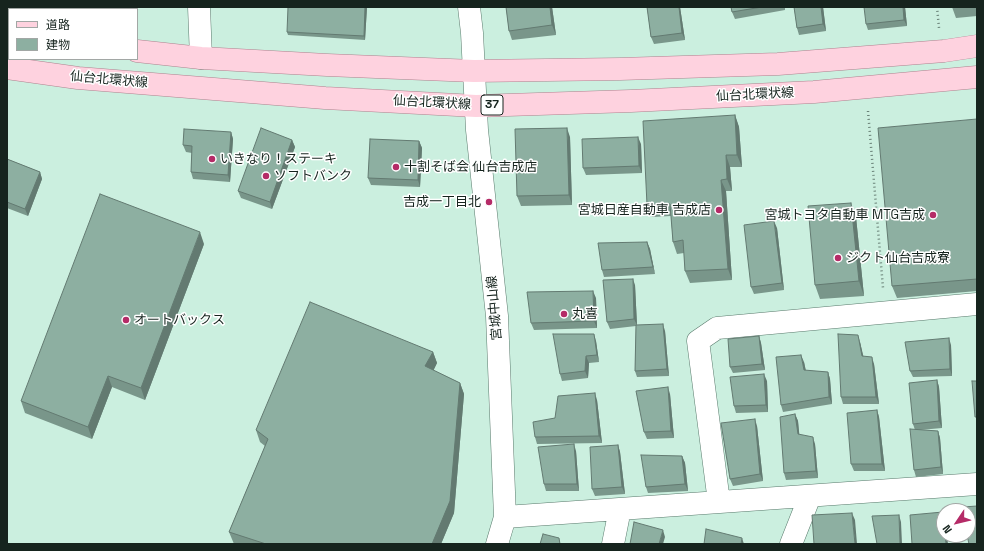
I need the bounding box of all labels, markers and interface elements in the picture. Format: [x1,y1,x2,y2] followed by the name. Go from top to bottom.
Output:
[8,8,138,60] legend
[46,17,70,33] text: 道路
[46,37,70,53] text: 建物
[69,69,149,91] street label: 仙台北環状線
[716,85,794,105] street label: 仙台北環状線
[393,93,471,113] street label: 仙台北環状線
[481,95,503,115] road number: 37
[220,151,337,167] place label: いきなり！ステーキ
[207,154,217,164] marker: いきなり！ステーキ
[404,159,537,175] place label: 十割そば会 仙台吉成店
[391,162,401,172] marker: 十割そば会 仙台吉成店
[274,168,352,184] place label: ソフトバンク
[261,171,271,181] marker: ソフトバンク
[403,194,481,210] place label: 吉成一丁目北
[484,197,494,207] marker: 吉成一丁目北
[578,202,711,218] place label: 宮城日産自動車 吉成店
[714,205,724,215] marker: 宮城日産自動車 吉成店
[765,207,925,223] place label: 宮城トヨタ自動車 MTG吉成
[928,210,938,220] marker: 宮城トヨタ自動車 MTG吉成
[846,250,950,266] place label: ジクト仙台吉成寮
[833,253,843,263] marker: ジクト仙台吉成寮
[484,275,506,341] street label: 宮城中山線
[572,306,598,322] place label: 丸喜
[559,309,569,319] marker: 丸喜
[134,312,225,328] place label: オートバックス
[121,315,131,325] marker: オートバックス
[936,503,976,543] north arrow
[939,522,955,536] text: N

